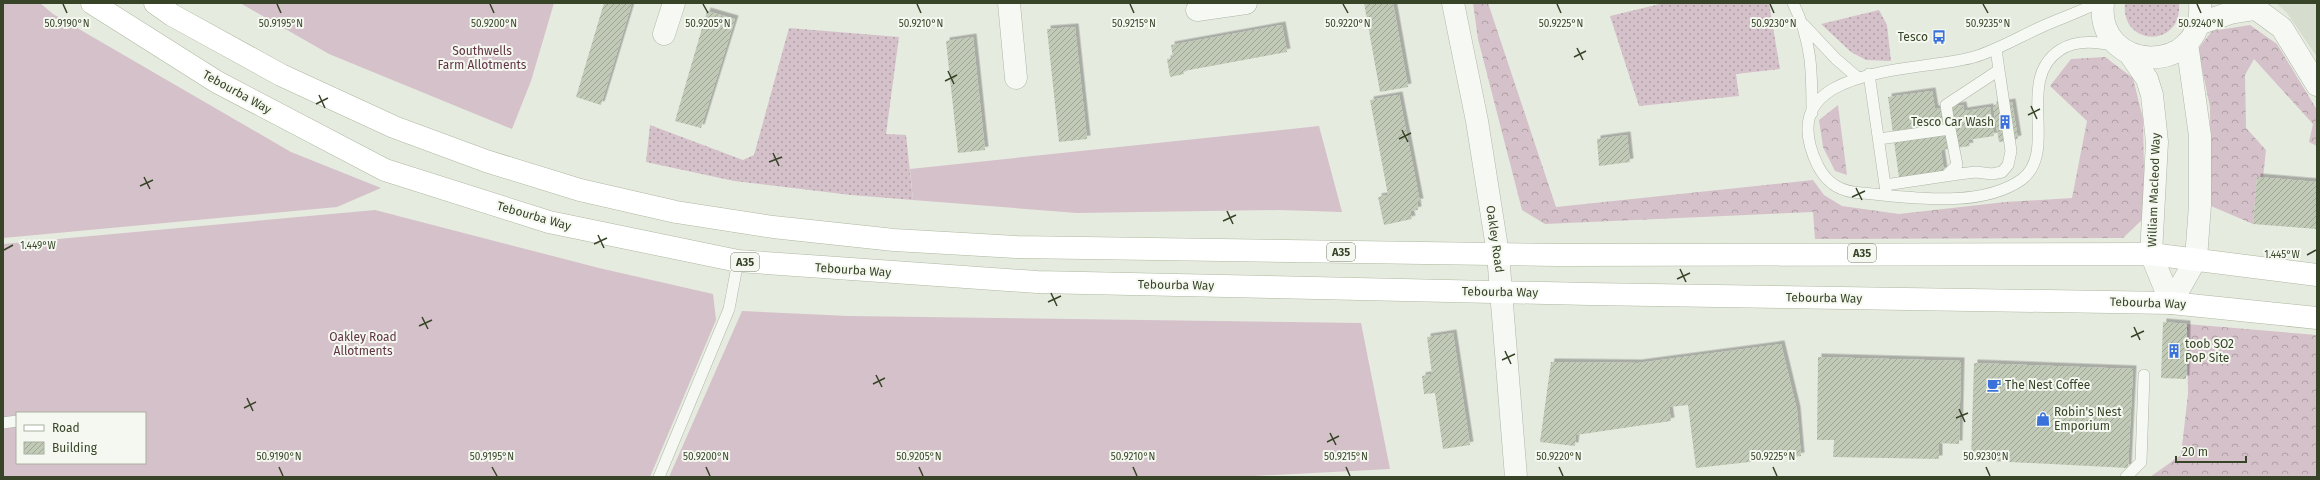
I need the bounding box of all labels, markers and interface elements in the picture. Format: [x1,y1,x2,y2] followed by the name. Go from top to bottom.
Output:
[44,18,90,30] text: 50.9190°N
[259,18,303,30] text: 50.9195°N
[471,18,517,30] text: 50.9200°N
[685,18,731,30] text: 50.9205°N
[899,18,943,30] text: 50.9210°N
[1112,18,1156,30] text: 50.9215°N
[1325,18,1371,30] text: 50.9220°N
[1539,18,1583,30] text: 50.9225°N
[1751,18,1797,30] text: 50.9230°N
[1966,18,2010,30] text: 50.9235°N
[2178,18,2224,30] text: 50.9240°N
[1931,29,1947,45] bus stop icon: Tesco
[1898,30,1928,44] place label: Tesco
[438,44,527,72] park label: Southwells Farm Allotments
[200,67,274,117] street label: Tebourba Way
[1997,114,2013,130] building icon: Tesco Car Wash
[1911,115,1994,129] place label: Tesco Car Wash
[2145,132,2163,247] street label: William Macleod Way
[495,199,573,233] street label: Tebourba Way
[1483,205,1507,273] street label: Oakley Road
[20,240,57,252] text: 1.449°W
[1327,243,1355,261] road number: A35
[1848,244,1876,262] road number: A35
[2264,249,2300,261] text: 1.445°W
[731,253,759,271] road number: A35
[814,260,892,280] street label: Tebourba Way
[1138,277,1214,293] street label: Tebourba Way
[1462,284,1538,300] street label: Tebourba Way
[1786,290,1862,306] street label: Tebourba Way
[2110,295,2186,311] street label: Tebourba Way
[329,330,397,358] park label: Oakley Road Allotments
[2185,337,2234,365] place label: toob SO2 PoP Site
[2166,343,2182,359] building icon: toob SO2 PoP Site
[1986,377,2002,393] cafe icon: The Nest Coffee
[2005,378,2090,392] place label: The Nest Coffee
[2054,405,2122,433] place label: Robin's Nest Emporium
[2035,411,2051,427] shop icon: Robin's Nest Emporium
[16,412,146,464] legend
[52,421,80,435] text: Road
[2176,438,2246,464] scale bar
[52,441,98,455] text: Building
[2182,445,2208,459] text: 20 m
[256,451,302,463] text: 50.9190°N
[470,451,514,463] text: 50.9195°N
[683,451,729,463] text: 50.9200°N
[896,451,942,463] text: 50.9205°N
[1111,451,1155,463] text: 50.9210°N
[1324,451,1368,463] text: 50.9215°N
[1536,451,1582,463] text: 50.9220°N
[1751,451,1795,463] text: 50.9225°N
[1963,451,2009,463] text: 50.9230°N

